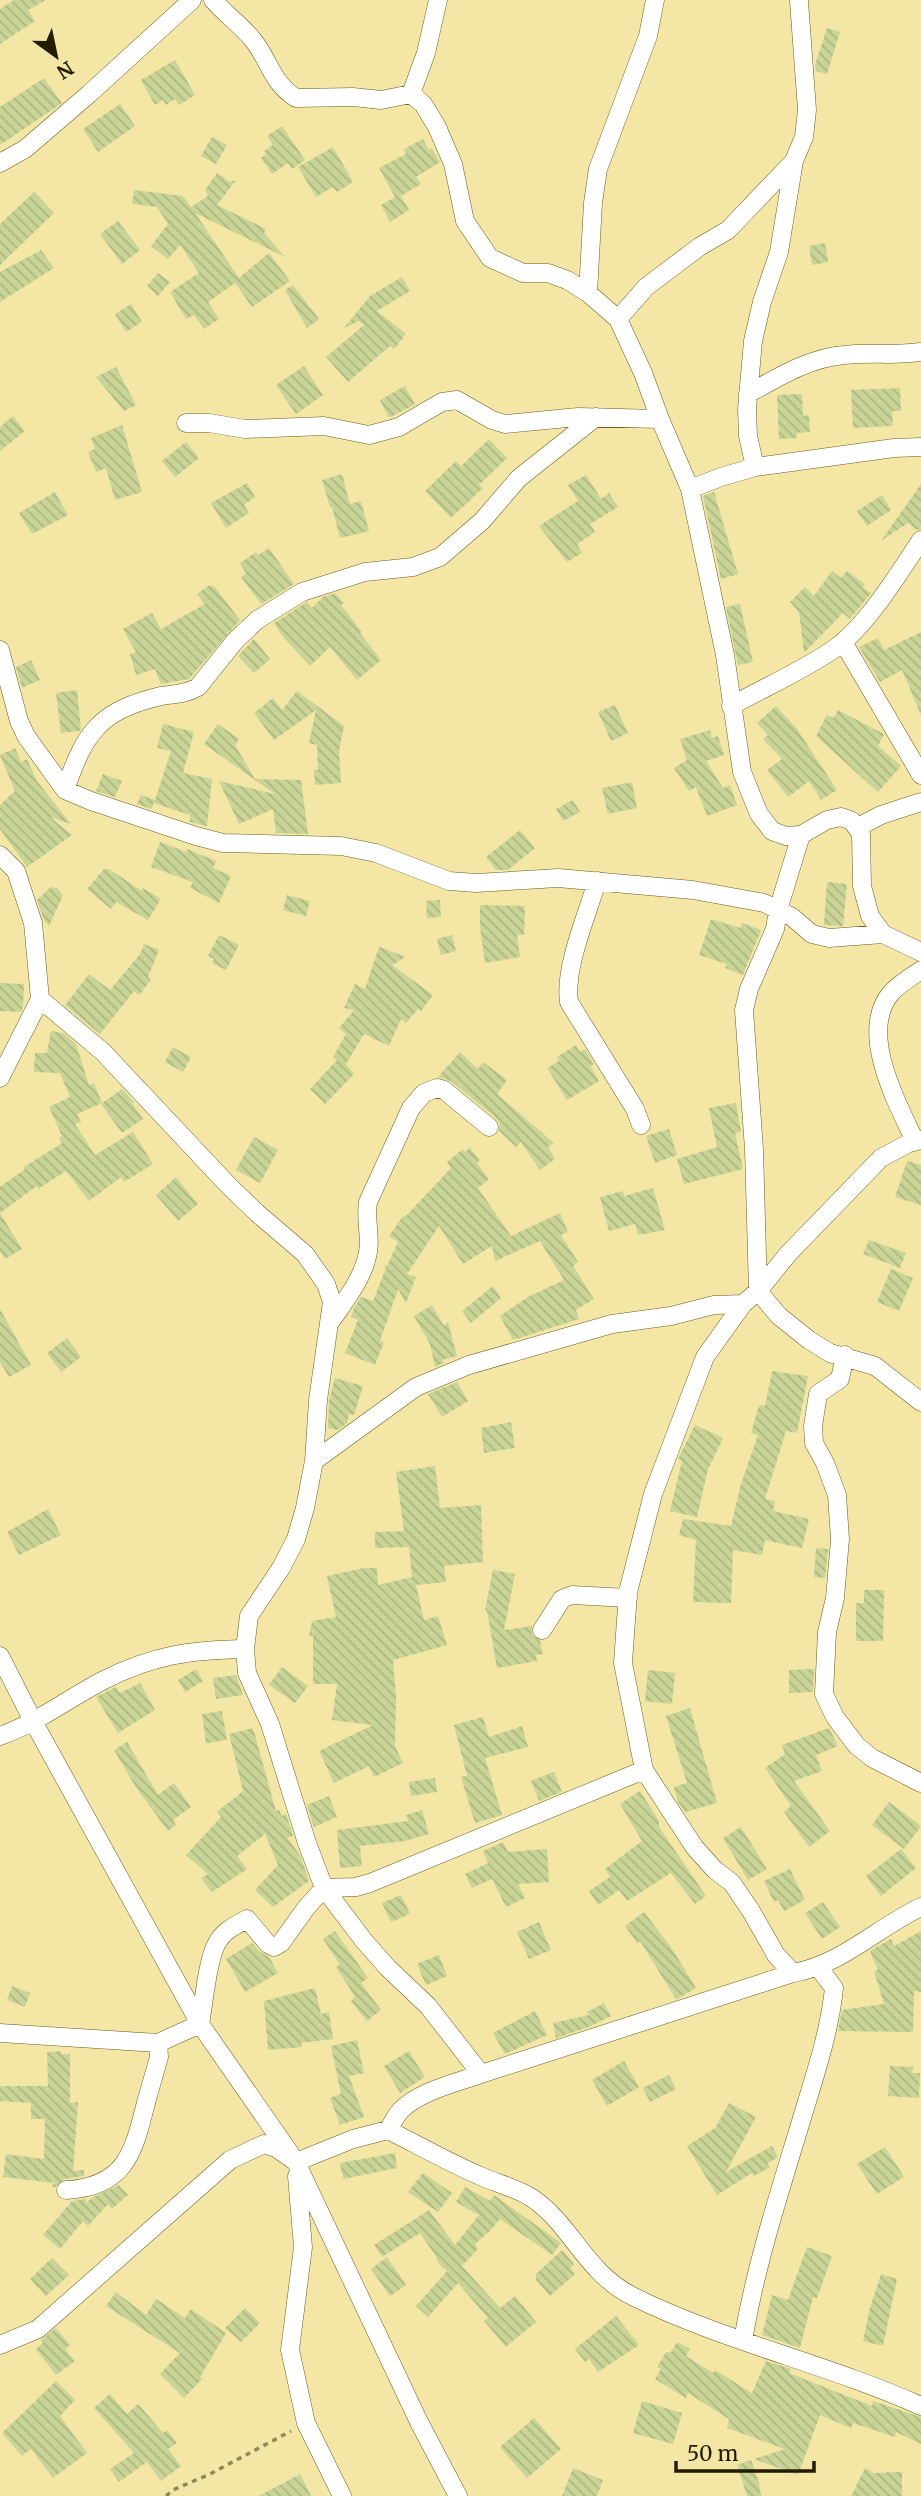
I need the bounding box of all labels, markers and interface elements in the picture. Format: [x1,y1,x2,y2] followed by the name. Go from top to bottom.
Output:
[21,21,91,91] north arrow
[52,56,78,84] text: N
[676,2430,814,2474] scale bar
[687,2440,738,2467] text: 50 m

